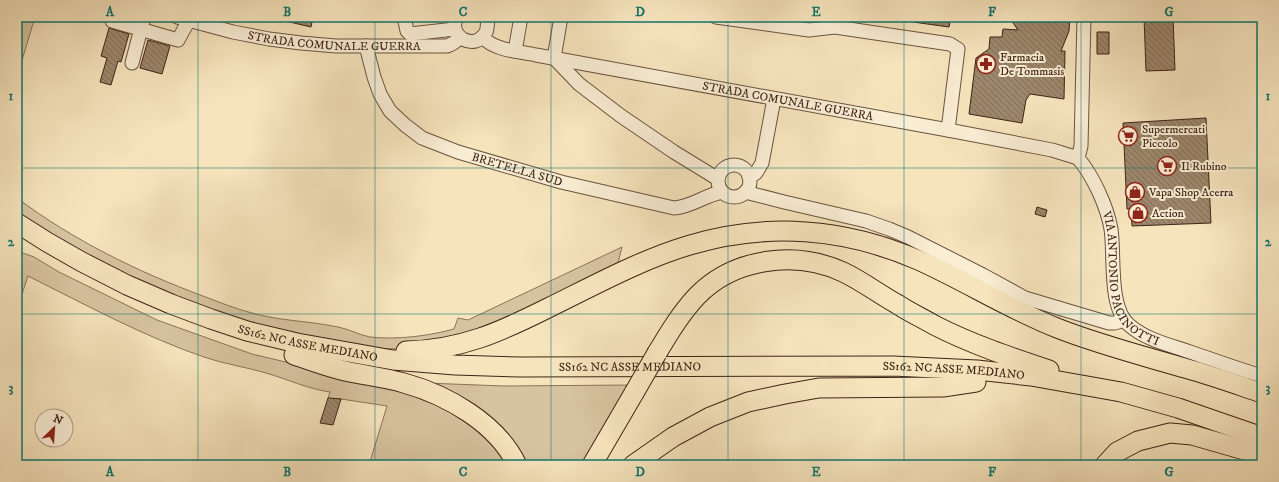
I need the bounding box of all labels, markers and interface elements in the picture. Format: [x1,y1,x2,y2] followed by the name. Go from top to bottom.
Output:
[105,4,115,20] text: A
[283,4,291,20] text: B
[459,4,468,20] text: C
[635,4,645,20] text: D
[811,4,821,20] text: E
[988,4,997,20] text: F
[1164,4,1174,20] text: G
[246,28,421,54] street label: STRADA COMUNALE GUERRA
[1000,50,1064,79] place label: Farmacia De Tommasis
[975,53,997,75] pharmacy icon: Farmacia De Tommasis
[701,78,875,124] street label: STRADA COMUNALE GUERRA
[9,88,14,104] text: 1
[1266,88,1271,104] text: 1
[1142,122,1205,151] place label: Supermercati Piccolo
[1117,125,1139,147] supermarket icon: Supermercati Piccolo
[470,149,564,190] street label: BRETELLA SUD
[1156,155,1178,177] supermarket icon: Il Rubino
[1181,159,1227,174] place label: Il Rubino
[1124,181,1146,203] shop icon: Vapa Shop Acerra
[1148,185,1234,200] place label: Vapa Shop Acerra
[1127,202,1149,224] shop icon: Action
[1152,206,1185,221] place label: Action
[1099,209,1161,349] street label: VIA ANTONIO PACINOTTI
[8,234,15,250] text: 2
[1265,234,1272,250] text: 2
[236,321,379,365] street label: SS162 NC ASSE MEDIANO
[883,359,1025,383] street label: SS162 NC ASSE MEDIANO
[559,360,701,375] street label: SS162 NC ASSE MEDIANO
[9,380,14,396] text: 3
[1266,380,1271,396] text: 3
[34,408,74,448] north arrow
[51,412,65,428] text: N
[105,464,115,480] text: A
[283,464,291,480] text: B
[459,464,468,480] text: C
[635,464,645,480] text: D
[811,464,821,480] text: E
[988,464,997,480] text: F
[1164,464,1174,480] text: G

